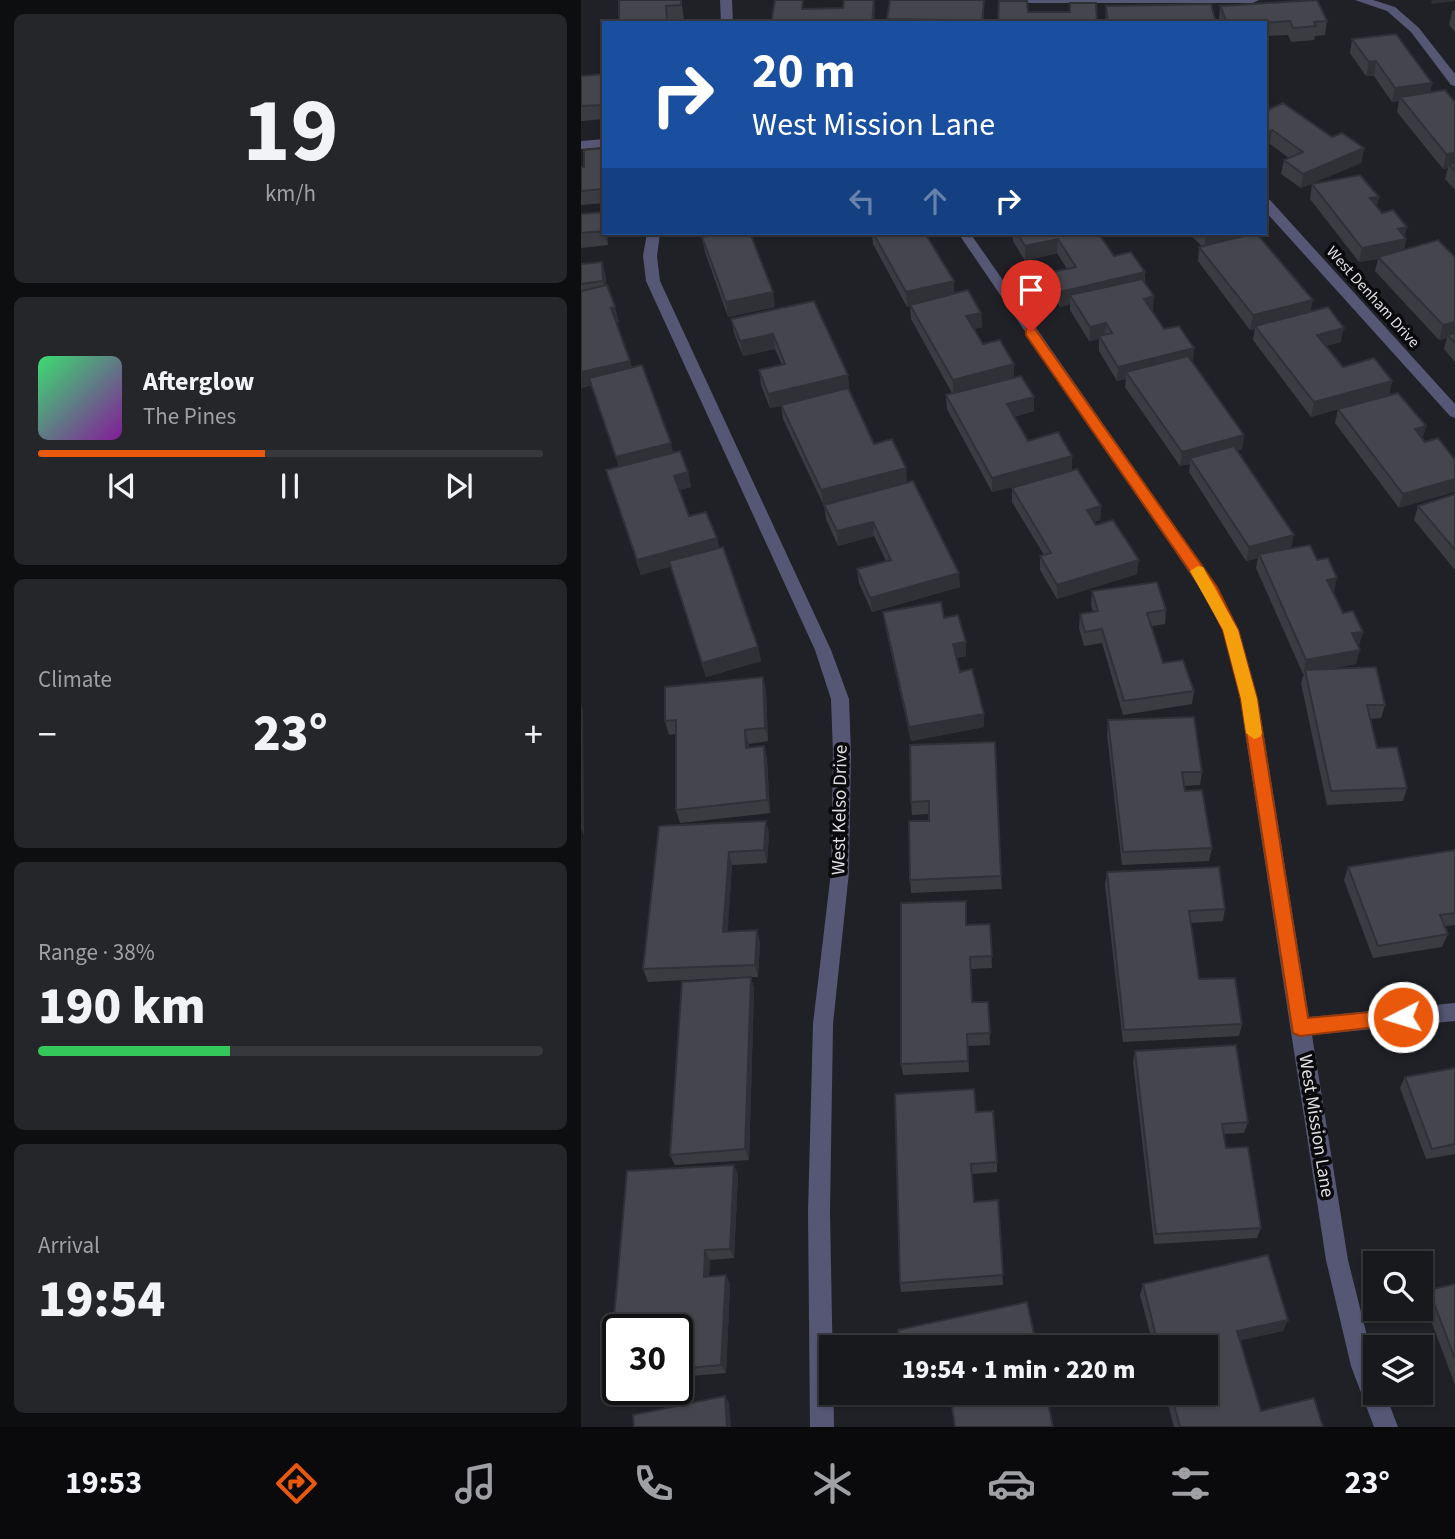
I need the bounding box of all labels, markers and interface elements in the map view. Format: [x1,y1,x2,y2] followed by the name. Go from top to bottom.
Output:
[752,37,856,107] text: 20 m
[637,49,728,140] icon: right
[242,67,339,196] text: 19
[752,102,995,148] text: West Mission Lane
[265,177,316,210] text: km/h
[843,182,881,220] icon: left
[916,182,954,220] icon: ahead
[989,182,1027,220] icon: right
[1321,241,1425,353] street label: West Denham Drive
[1001,260,1061,332] pin
[1012,271,1050,309] icon: arrive
[143,363,254,400] text: Afterglow
[143,400,236,433] text: The Pines
[103,467,141,505] icon: previous
[271,467,309,505] icon: pause
[440,467,478,505] icon: next
[38,663,112,696] text: Climate
[253,697,328,771] text: 23°
[38,708,57,762] text: −
[524,708,543,762] text: +
[825,745,855,875] street label: West Kelso Drive
[38,936,155,969] text: Range · 38%
[38,970,206,1044] text: 190 km
[1366,980,1440,1054] position arrow
[1291,1053,1341,1199] street label: West Mission Lane
[38,1229,100,1262] text: Arrival
[1363,1251,1433,1405] map controls
[1363,1251,1433,1321] button: search
[38,1263,165,1337] text: 19:54
[602,1314,693,1405] speed limit sign: 30
[1363,1335,1433,1405] button: layers
[902,1351,1135,1388] text: 19:54 · 1 min · 220 m
[272,1459,321,1508] icon: directions
[451,1459,500,1508] icon: music
[629,1459,678,1508] icon: phone
[808,1459,857,1508] icon: climate
[987,1459,1036,1508] icon: car
[1166,1459,1215,1508] icon: filters
[65,1460,142,1506] text: 19:53
[1345,1460,1390,1506] text: 23°

